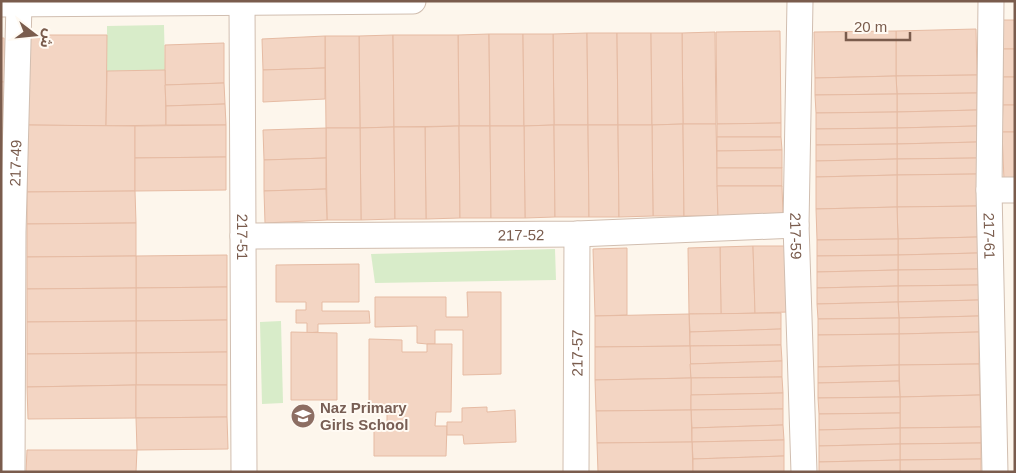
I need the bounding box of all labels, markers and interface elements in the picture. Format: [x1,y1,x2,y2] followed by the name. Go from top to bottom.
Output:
[10,10,60,60] north arrow
[846,10,910,42] scale bar
[854,18,887,35] text: 20 m
[37,27,58,50] text: ش
[6,139,24,187] street label: 217-49
[787,212,806,260] street label: 217-59
[981,212,999,260] street label: 217-61
[234,214,252,260] street label: 217-51
[498,226,544,243] street label: 217-52
[568,330,585,376] street label: 217-57
[320,399,408,433] place label: Naz Primary Girls School
[290,403,316,429] school or university icon: Naz Primary Girls School

